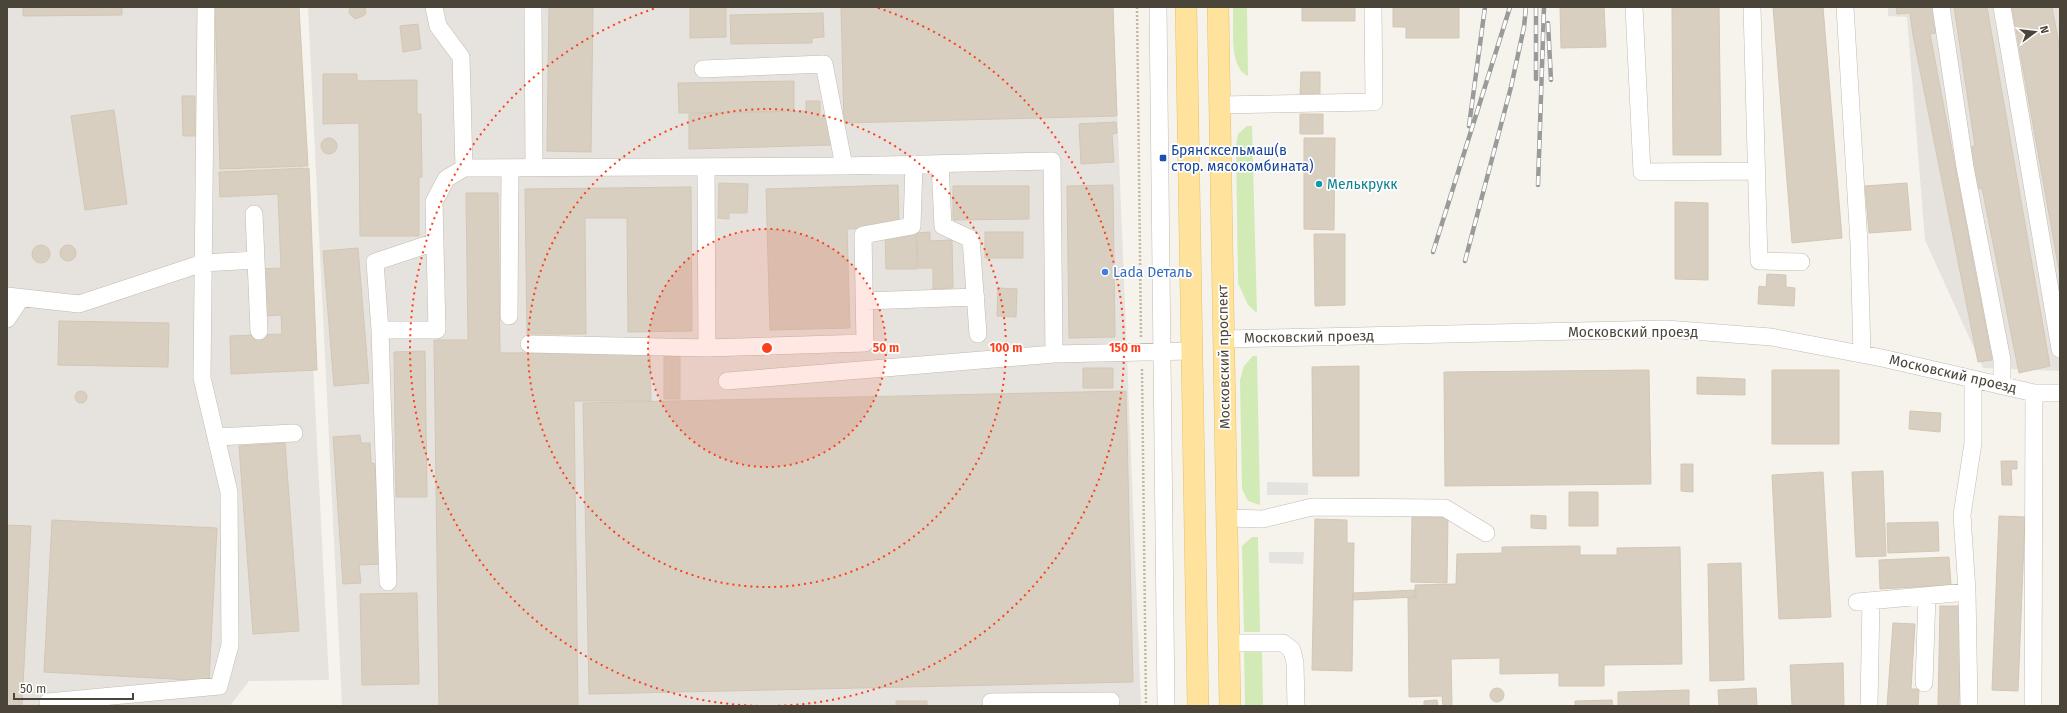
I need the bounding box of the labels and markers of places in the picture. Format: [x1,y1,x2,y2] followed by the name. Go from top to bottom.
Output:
[1171,142,1314,175] place label: Брянсксельмаш(в стор. мясокомбината)
[1158,153,1168,163] marker: Брянсксельмаш(в стор. мясокомбината)
[1327,176,1398,193] place label: Мелькрукк
[1314,179,1324,189] marker: Мелькрукк
[1113,264,1192,281] place label: Lada Dеталь
[1100,267,1110,277] marker: Lada Dеталь
[760,341,774,355] centre of rings

